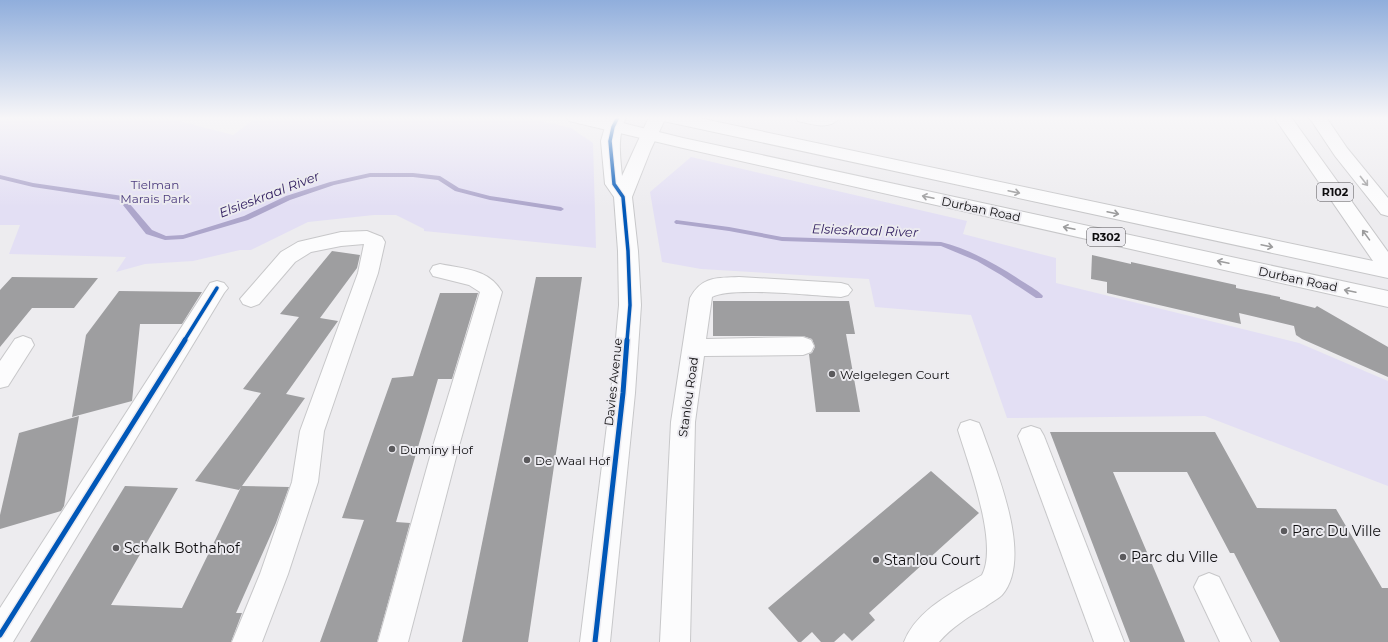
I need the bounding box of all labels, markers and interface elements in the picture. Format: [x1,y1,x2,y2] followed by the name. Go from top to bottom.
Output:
[217,167,322,221] water label: Elsieskraal River
[1360,176,1368,187] one-way arrow
[120,177,191,206] park label: Tielman Marais Park
[1317,183,1353,201] road number: R102
[1007,188,1020,196] one-way arrow
[922,193,935,201] one-way arrow
[940,193,1022,225] street label: Durban Road
[1106,209,1119,217] one-way arrow
[812,220,919,240] water label: Elsieskraal River
[1063,224,1076,232] one-way arrow
[1087,228,1125,246] road number: R302
[1362,229,1370,240] one-way arrow
[1260,242,1273,250] one-way arrow
[1217,258,1230,266] one-way arrow
[1257,263,1339,295] street label: Durban Road
[1344,286,1357,294] one-way arrow
[601,337,625,427] street label: Davies Avenue
[675,356,701,438] street label: Stanlou Road
[840,367,950,382] place label: Welgelegen Court
[827,369,837,379] marker: Welgelegen Court
[400,442,474,457] place label: Duminy Hof
[387,444,397,454] marker: Duminy Hof
[535,453,611,468] place label: De Waal Hof
[522,455,532,465] marker: De Waal Hof
[1292,522,1381,540] place label: Parc Du Ville
[1279,526,1289,536] marker: Parc Du Ville
[124,539,241,557] place label: Schalk Bothahof
[111,543,121,553] marker: Schalk Bothahof
[1131,548,1218,566] place label: Parc du Ville
[884,551,981,569] place label: Stanlou Court
[1118,552,1128,562] marker: Parc du Ville
[871,555,881,565] marker: Stanlou Court

